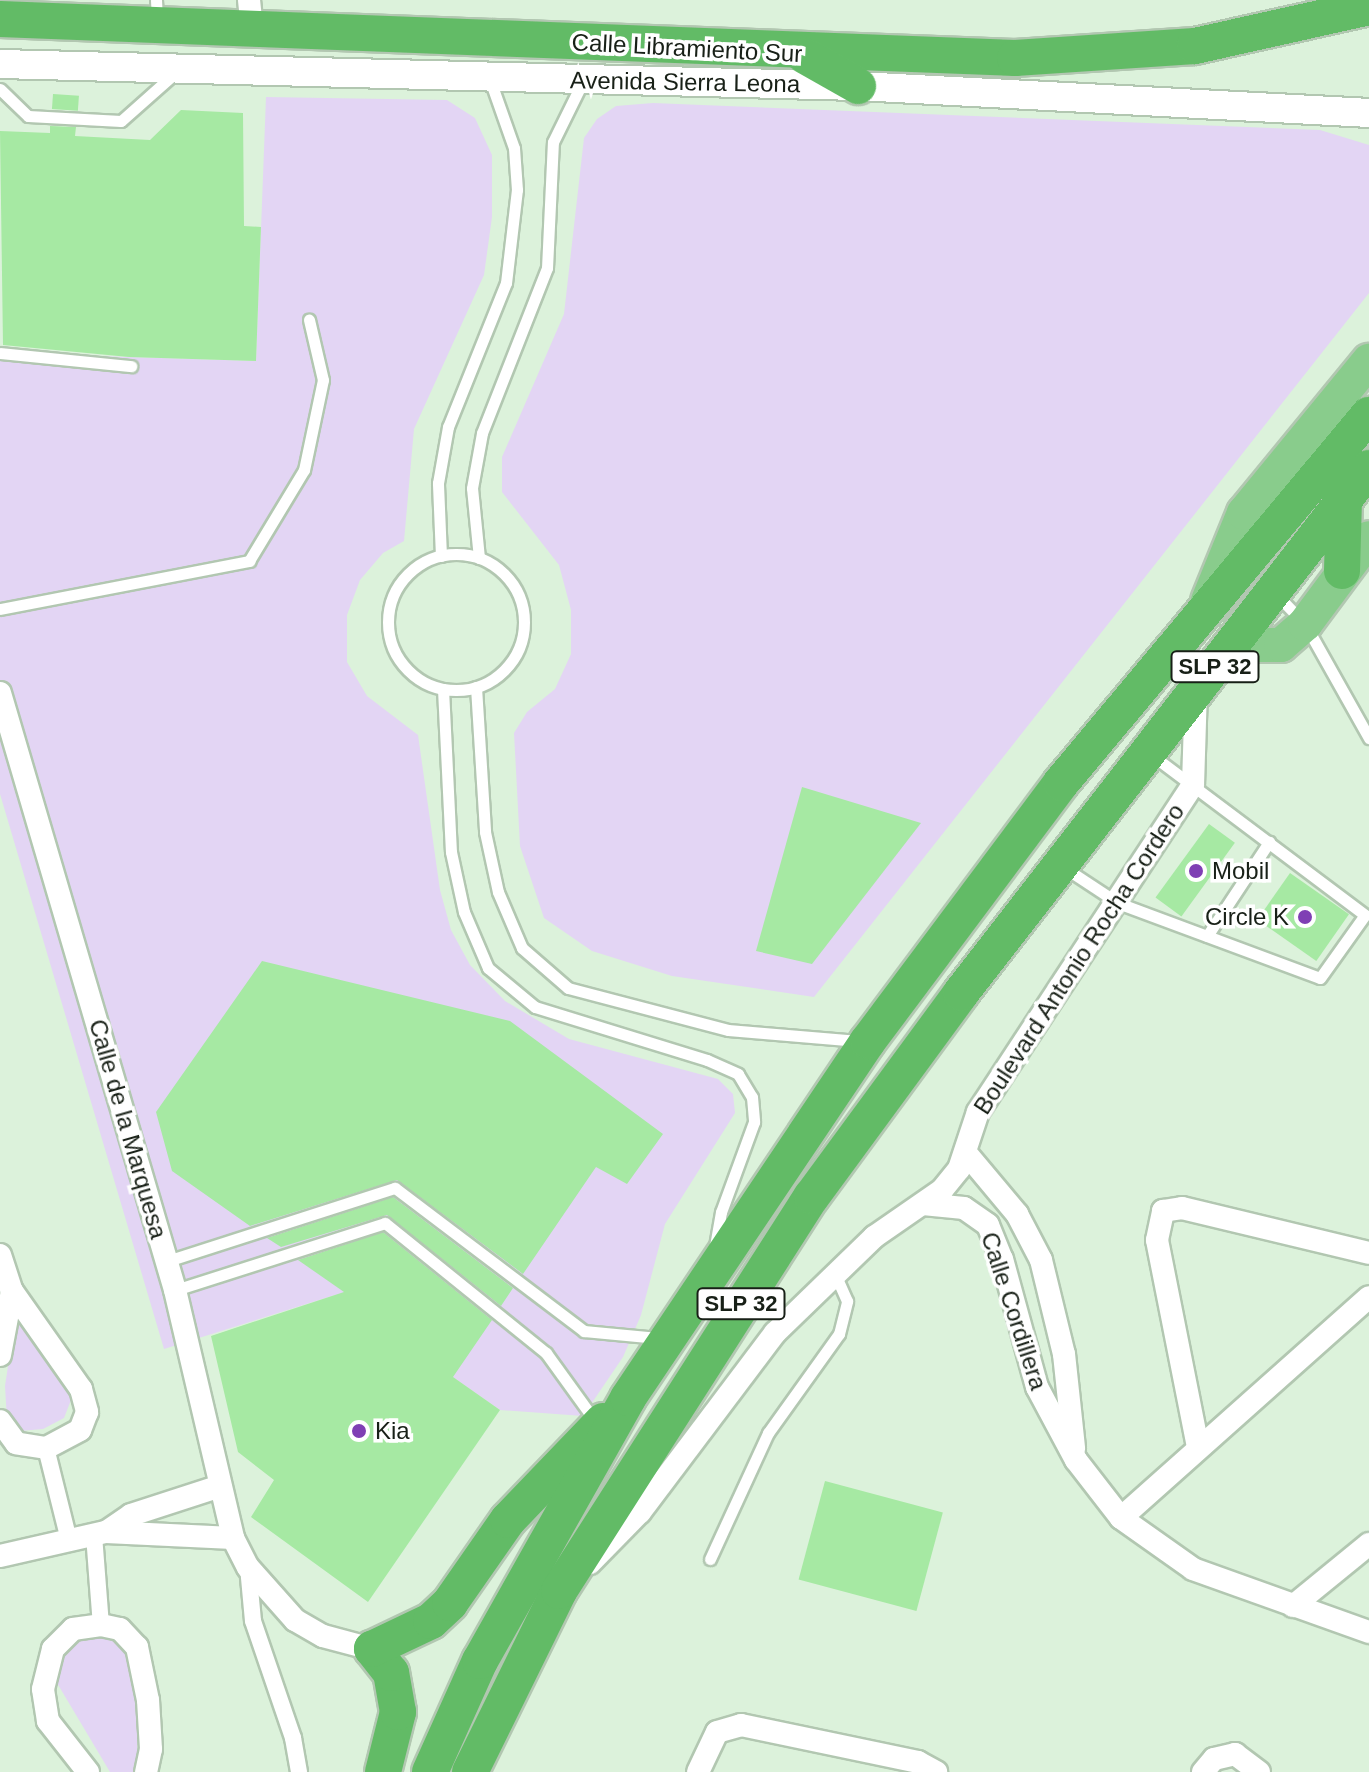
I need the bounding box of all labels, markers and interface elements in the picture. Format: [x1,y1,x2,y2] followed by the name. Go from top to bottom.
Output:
[571,28,803,68] street label: Calle Libramiento Sur
[570,66,800,98] street label: Avenida Sierra Leona
[1169,649,1261,685] road number: SLP 32
[967,798,1191,1120] street label: Boulevard Antonio Rocha Cordero
[1212,857,1269,885] place label: Mobil
[1187,862,1205,880] marker: Mobil
[1205,903,1289,931] place label: Circle K
[1296,908,1314,926] marker: Circle K
[83,1016,173,1242] street label: Calle de la Marquesa
[975,1229,1053,1393] street label: Calle Cordillera
[695,1286,787,1322] road number: SLP 32
[375,1417,410,1445] place label: Kia
[350,1422,368,1440] marker: Kia

